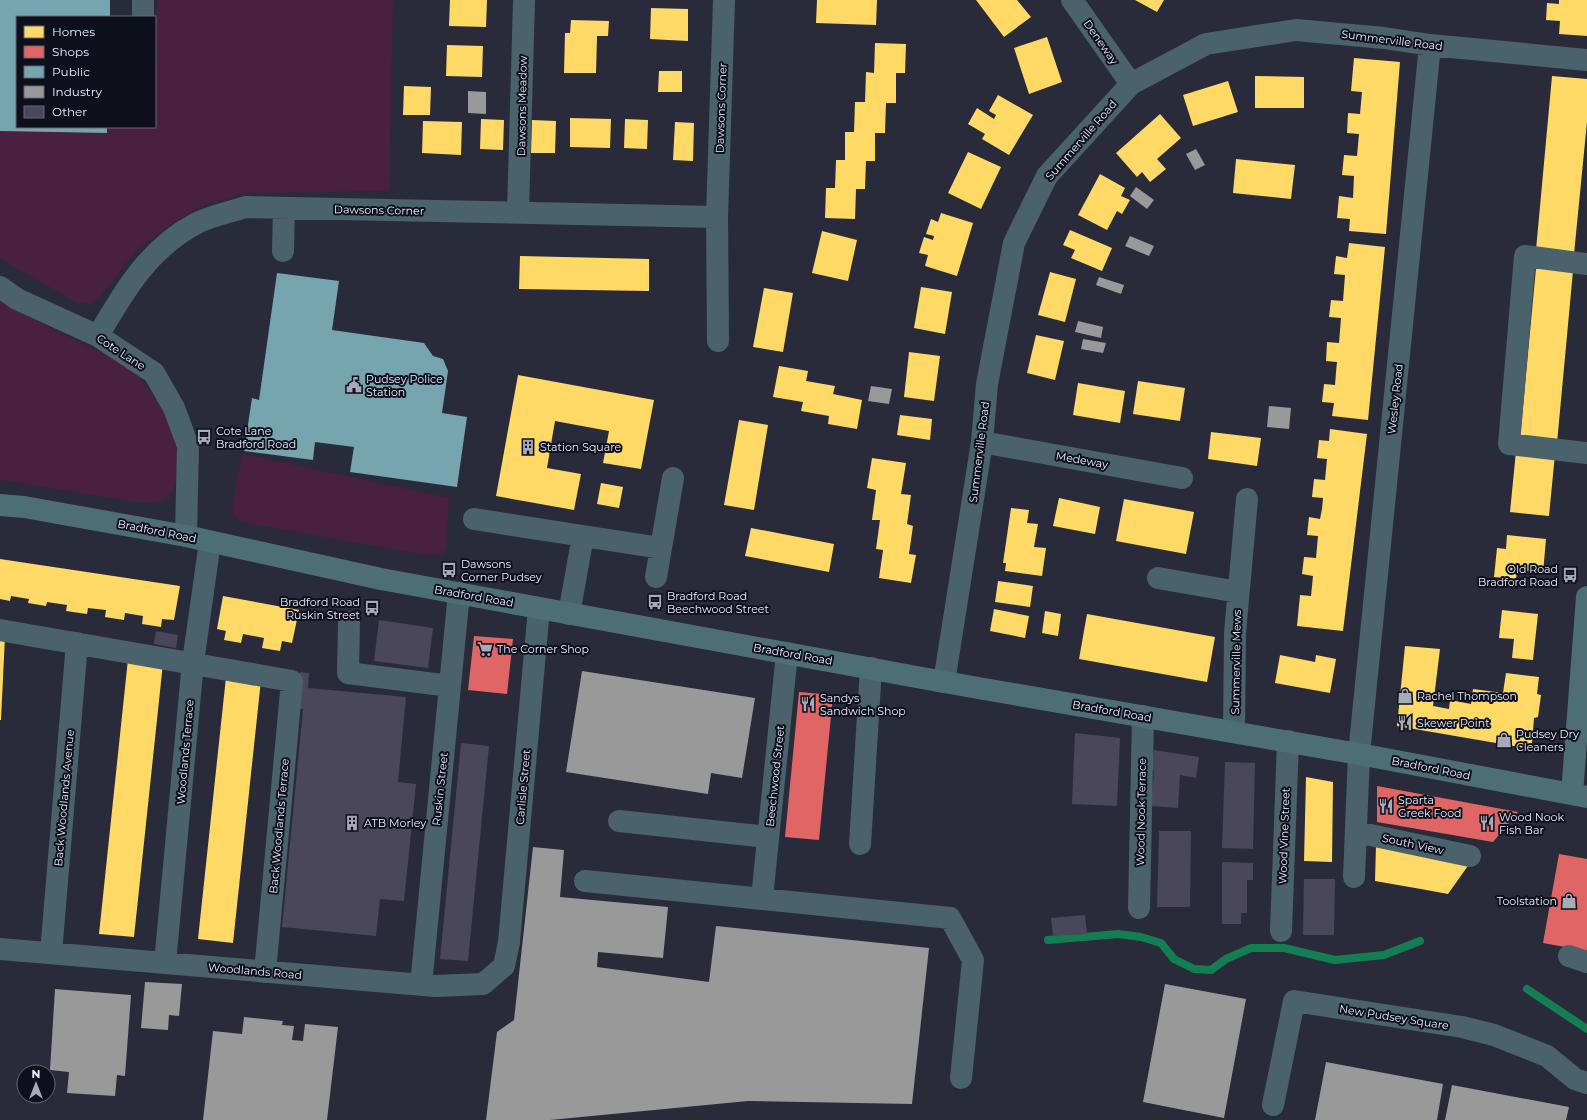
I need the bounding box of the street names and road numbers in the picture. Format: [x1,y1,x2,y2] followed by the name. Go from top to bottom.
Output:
[1081,17,1121,67] street label: Deneway
[1341,27,1443,53] street label: Summerville Road
[514,55,530,156] street label: Dawsons Meadow
[712,63,730,153] street label: Dawsons Corner
[1042,97,1120,183] street label: Summerville Road
[334,202,424,218] street label: Dawsons Corner
[94,331,148,373] street label: Cote Lane
[1384,363,1406,435] street label: Wesley Road
[966,401,992,503] street label: Summerville Road
[1055,449,1109,471] street label: Medeway
[116,516,198,546] street label: Bradford Road
[433,582,515,610] street label: Bradford Road
[1228,609,1244,715] street label: Summerville Mews
[752,640,834,668] street label: Bradford Road
[1071,697,1153,725] street label: Bradford Road
[173,699,197,805] street label: Woodlands Terrace
[763,724,787,827] street label: Beechwood Street
[51,729,77,867] street label: Back Woodlands Avenue
[513,748,533,825] street label: Carlisle Street
[429,751,451,826] street label: Ruskin Street
[1390,753,1472,783] street label: Bradford Road
[266,757,292,894] street label: Back Woodlands Terrace
[1133,758,1149,866] street label: Wood Nook Terrace
[1275,787,1293,884] street label: Wood Vine Street
[1381,831,1445,857] street label: South View
[207,960,303,982] street label: Woodlands Road
[1338,1001,1450,1033] street label: New Pudsey Square

